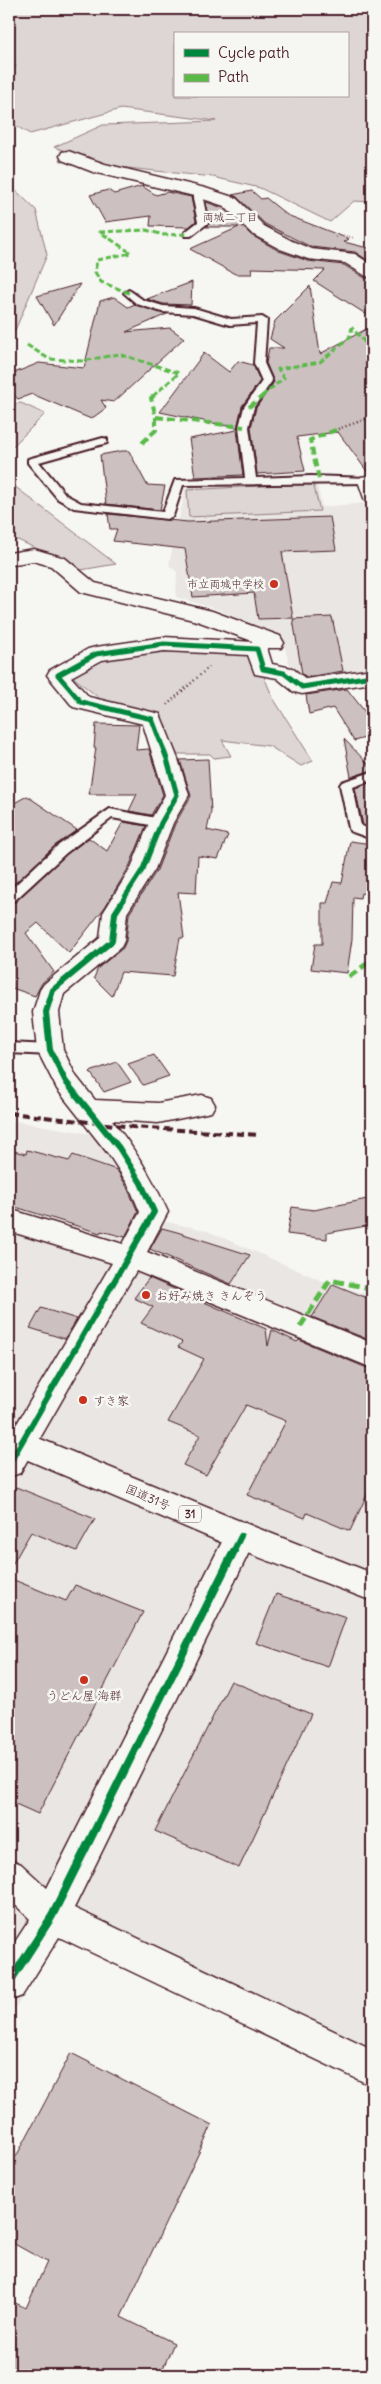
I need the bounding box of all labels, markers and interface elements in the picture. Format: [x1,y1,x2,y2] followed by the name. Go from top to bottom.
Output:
[174,32,348,98] legend
[218,43,290,62] text: Cycle path
[218,67,249,86] text: Path
[203,210,258,224] district label: 両城二丁目
[187,577,264,591] place label: 市立両城中学校
[268,578,280,590] marker: 市立両城中学校
[156,1288,267,1303] place label: お好み焼き きんぞう
[140,1289,152,1301] marker: お好み焼き きんぞう
[93,1393,129,1408] place label: すき家
[77,1394,89,1406] marker: すき家
[123,1481,173,1513] street label: 国道31号
[179,1506,201,1522] road number: 31
[78,1674,90,1686] marker: うどん屋 海群
[46,1688,122,1703] place label: うどん屋 海群

